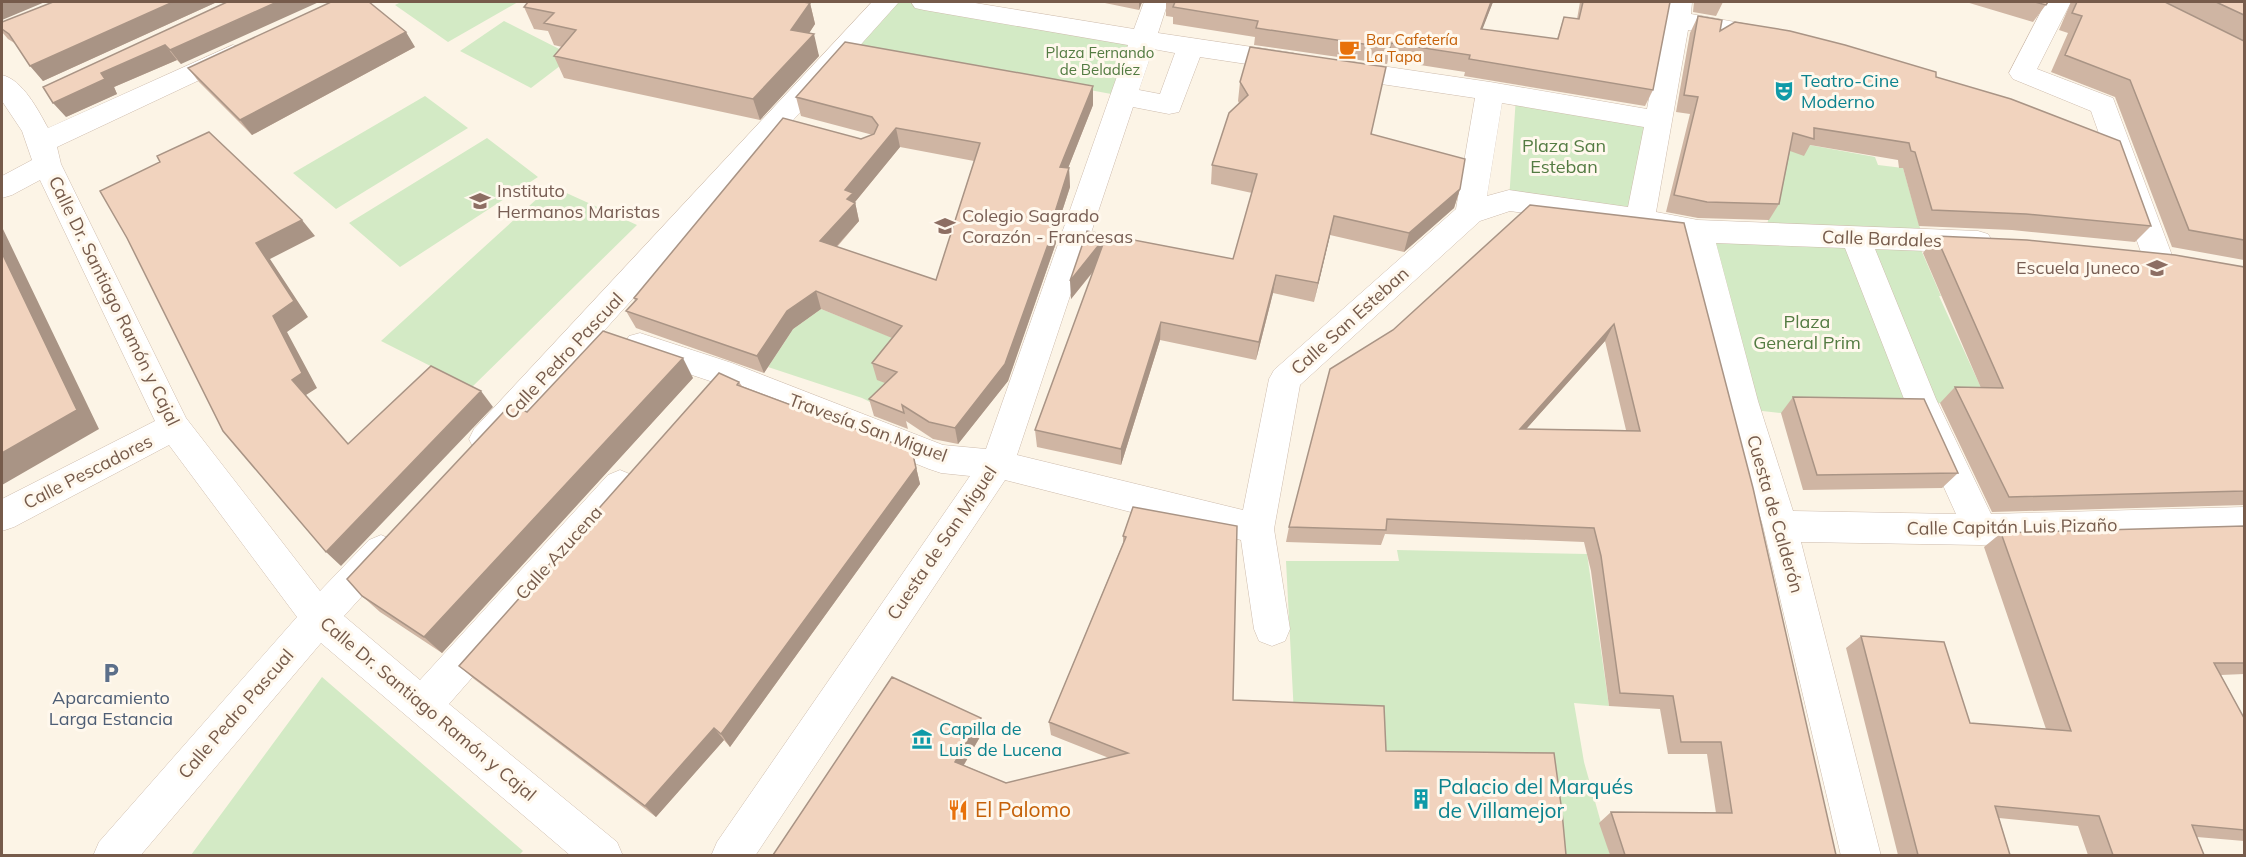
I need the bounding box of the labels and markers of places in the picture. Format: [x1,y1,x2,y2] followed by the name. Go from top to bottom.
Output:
[1366,30,1458,66] place label: Bar Cafetería La Tapa
[1337,37,1361,61] cafe icon: Bar Cafetería La Tapa
[1801,69,1899,113] place label: Teatro-Cine Moderno
[1772,79,1796,103] theatre icon: Teatro-Cine Moderno
[497,179,660,223] place label: Instituto Hermanos Maristas
[468,189,492,213] school or university icon: Instituto Hermanos Maristas
[962,204,1133,248] place label: Colegio Sagrado Corazón - Francesas
[933,214,957,238] school or university icon: Colegio Sagrado Corazón - Francesas
[2016,256,2140,279] place label: Escuela Juneco
[2145,256,2169,280] school or university icon: Escuela Juneco
[99,661,123,685] parking icon: Aparcamiento Larga Estancia
[49,686,173,730] place label: Aparcamiento Larga Estancia
[939,717,1062,761] place label: Capilla de Luis de Lucena
[910,727,934,751] museum icon: Capilla de Luis de Lucena
[1438,773,1633,823] place label: Palacio del Marqués de Villamejor
[1409,787,1433,811] building icon: Palacio del Marqués de Villamejor
[975,796,1071,822] place label: El Palomo
[946,798,970,822] restaurant icon: El Palomo

